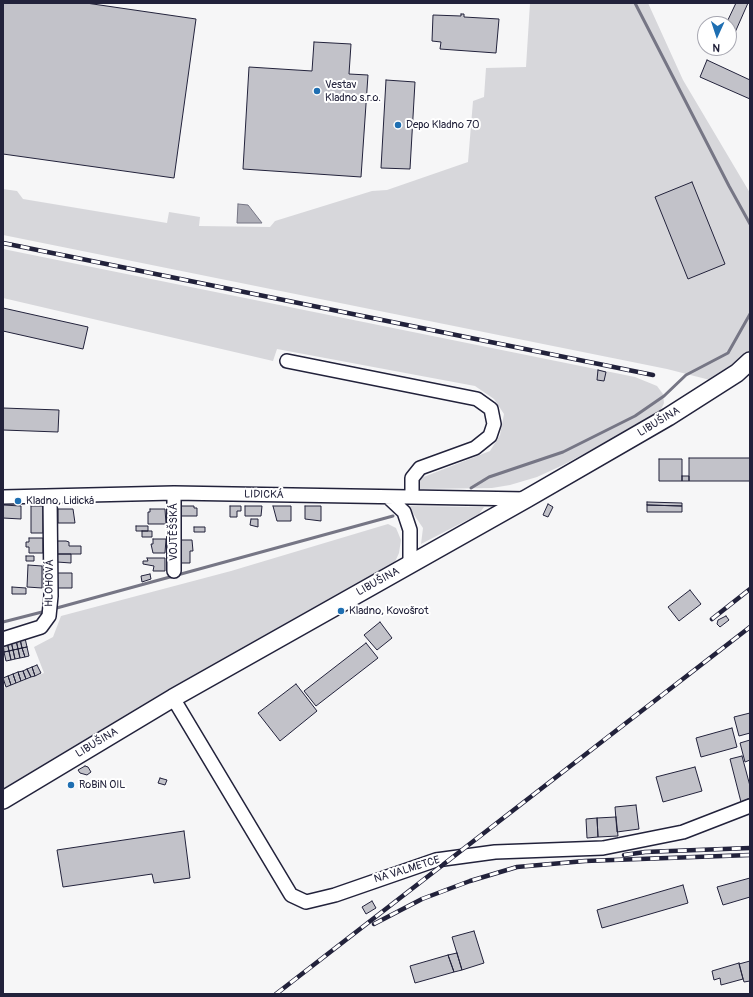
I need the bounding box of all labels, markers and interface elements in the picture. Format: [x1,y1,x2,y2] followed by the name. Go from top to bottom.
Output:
[697,16,737,56] north arrow
[712,41,720,54] text: N
[325,78,381,104] place label: Vestav Kladno s.r.o.
[312,86,322,96] marker: Vestav Kladno s.r.o.
[406,118,480,132] place label: Depo Kladno 70
[393,120,403,130] marker: Depo Kladno 70
[635,404,683,440] street label: LIBUŠINA
[244,488,284,502] street label: LIDICKÁ
[26,494,94,508] place label: Kladno, Lidická
[13,496,23,506] marker: Kladno, Lidická
[167,503,181,561] street label: VOJTĚŠSKÁ
[43,559,57,607] street label: HLOHOVÁ
[354,565,402,599] street label: LIBUŠINA
[349,604,429,618] place label: Kladno, Kovošrot
[336,606,346,616] marker: Kladno, Kovošrot
[73,725,121,761] street label: LIBUŠINA
[79,778,126,792] place label: RoBiN OIL
[66,780,76,790] marker: RoBiN OIL
[372,854,442,886] street label: NA VALMETCE

